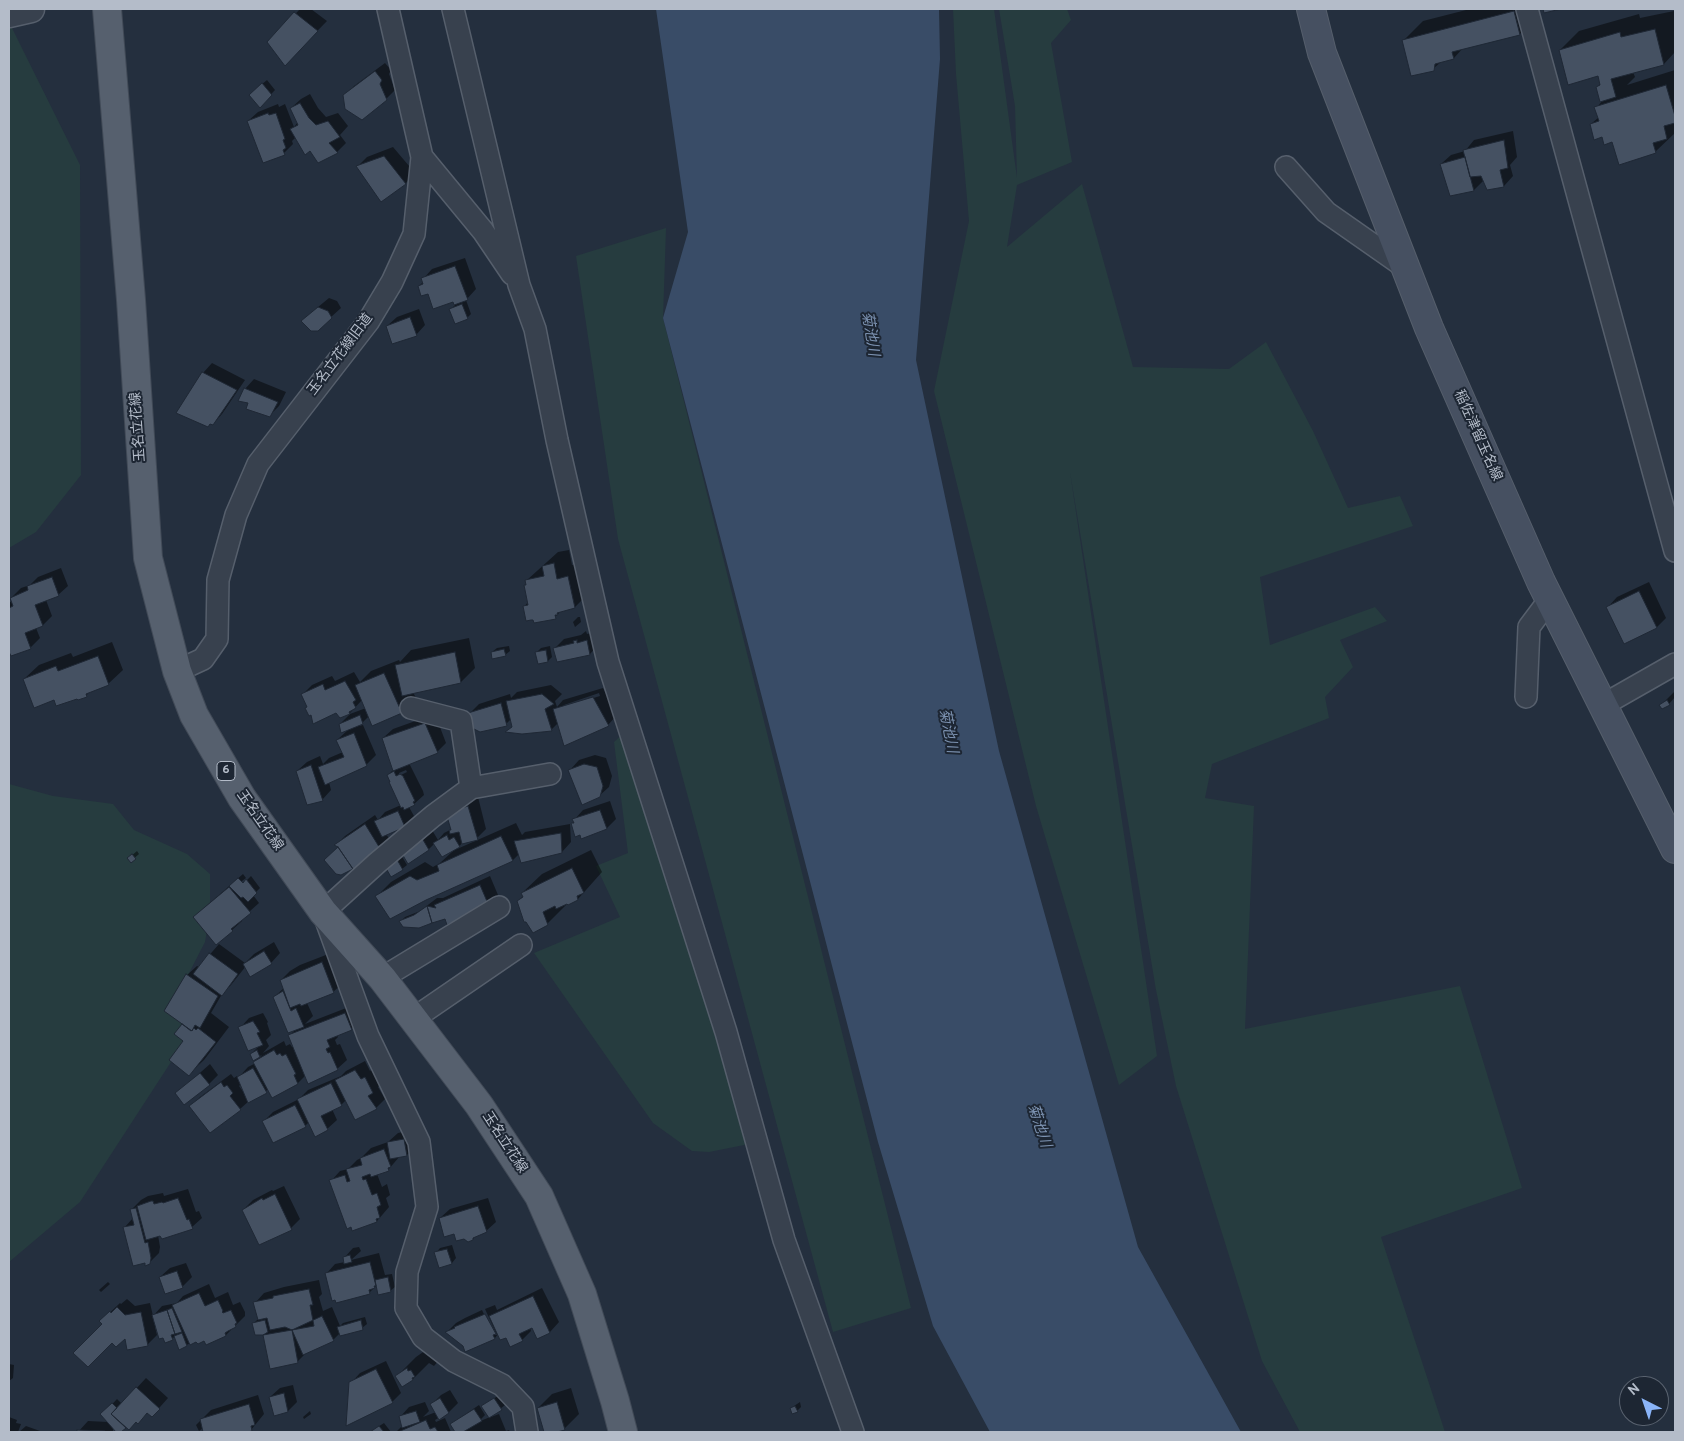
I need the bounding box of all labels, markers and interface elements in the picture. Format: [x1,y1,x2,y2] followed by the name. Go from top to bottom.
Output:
[857,310,881,358] water label: 菊池川
[305,311,377,399] street label: 玉名立花線旧道
[1449,388,1505,484] street label: 稲佐津留玉名線
[128,391,150,463] street label: 玉名立花線
[934,707,960,755] water label: 菊池川
[217,761,235,780] road number: 6
[232,788,286,854] street label: 玉名立花線
[1022,1102,1054,1150] water label: 菊池川
[478,1109,530,1177] street label: 玉名立花線
[1619,1376,1669,1426] north arrow
[1625,1380,1644,1400] text: N

